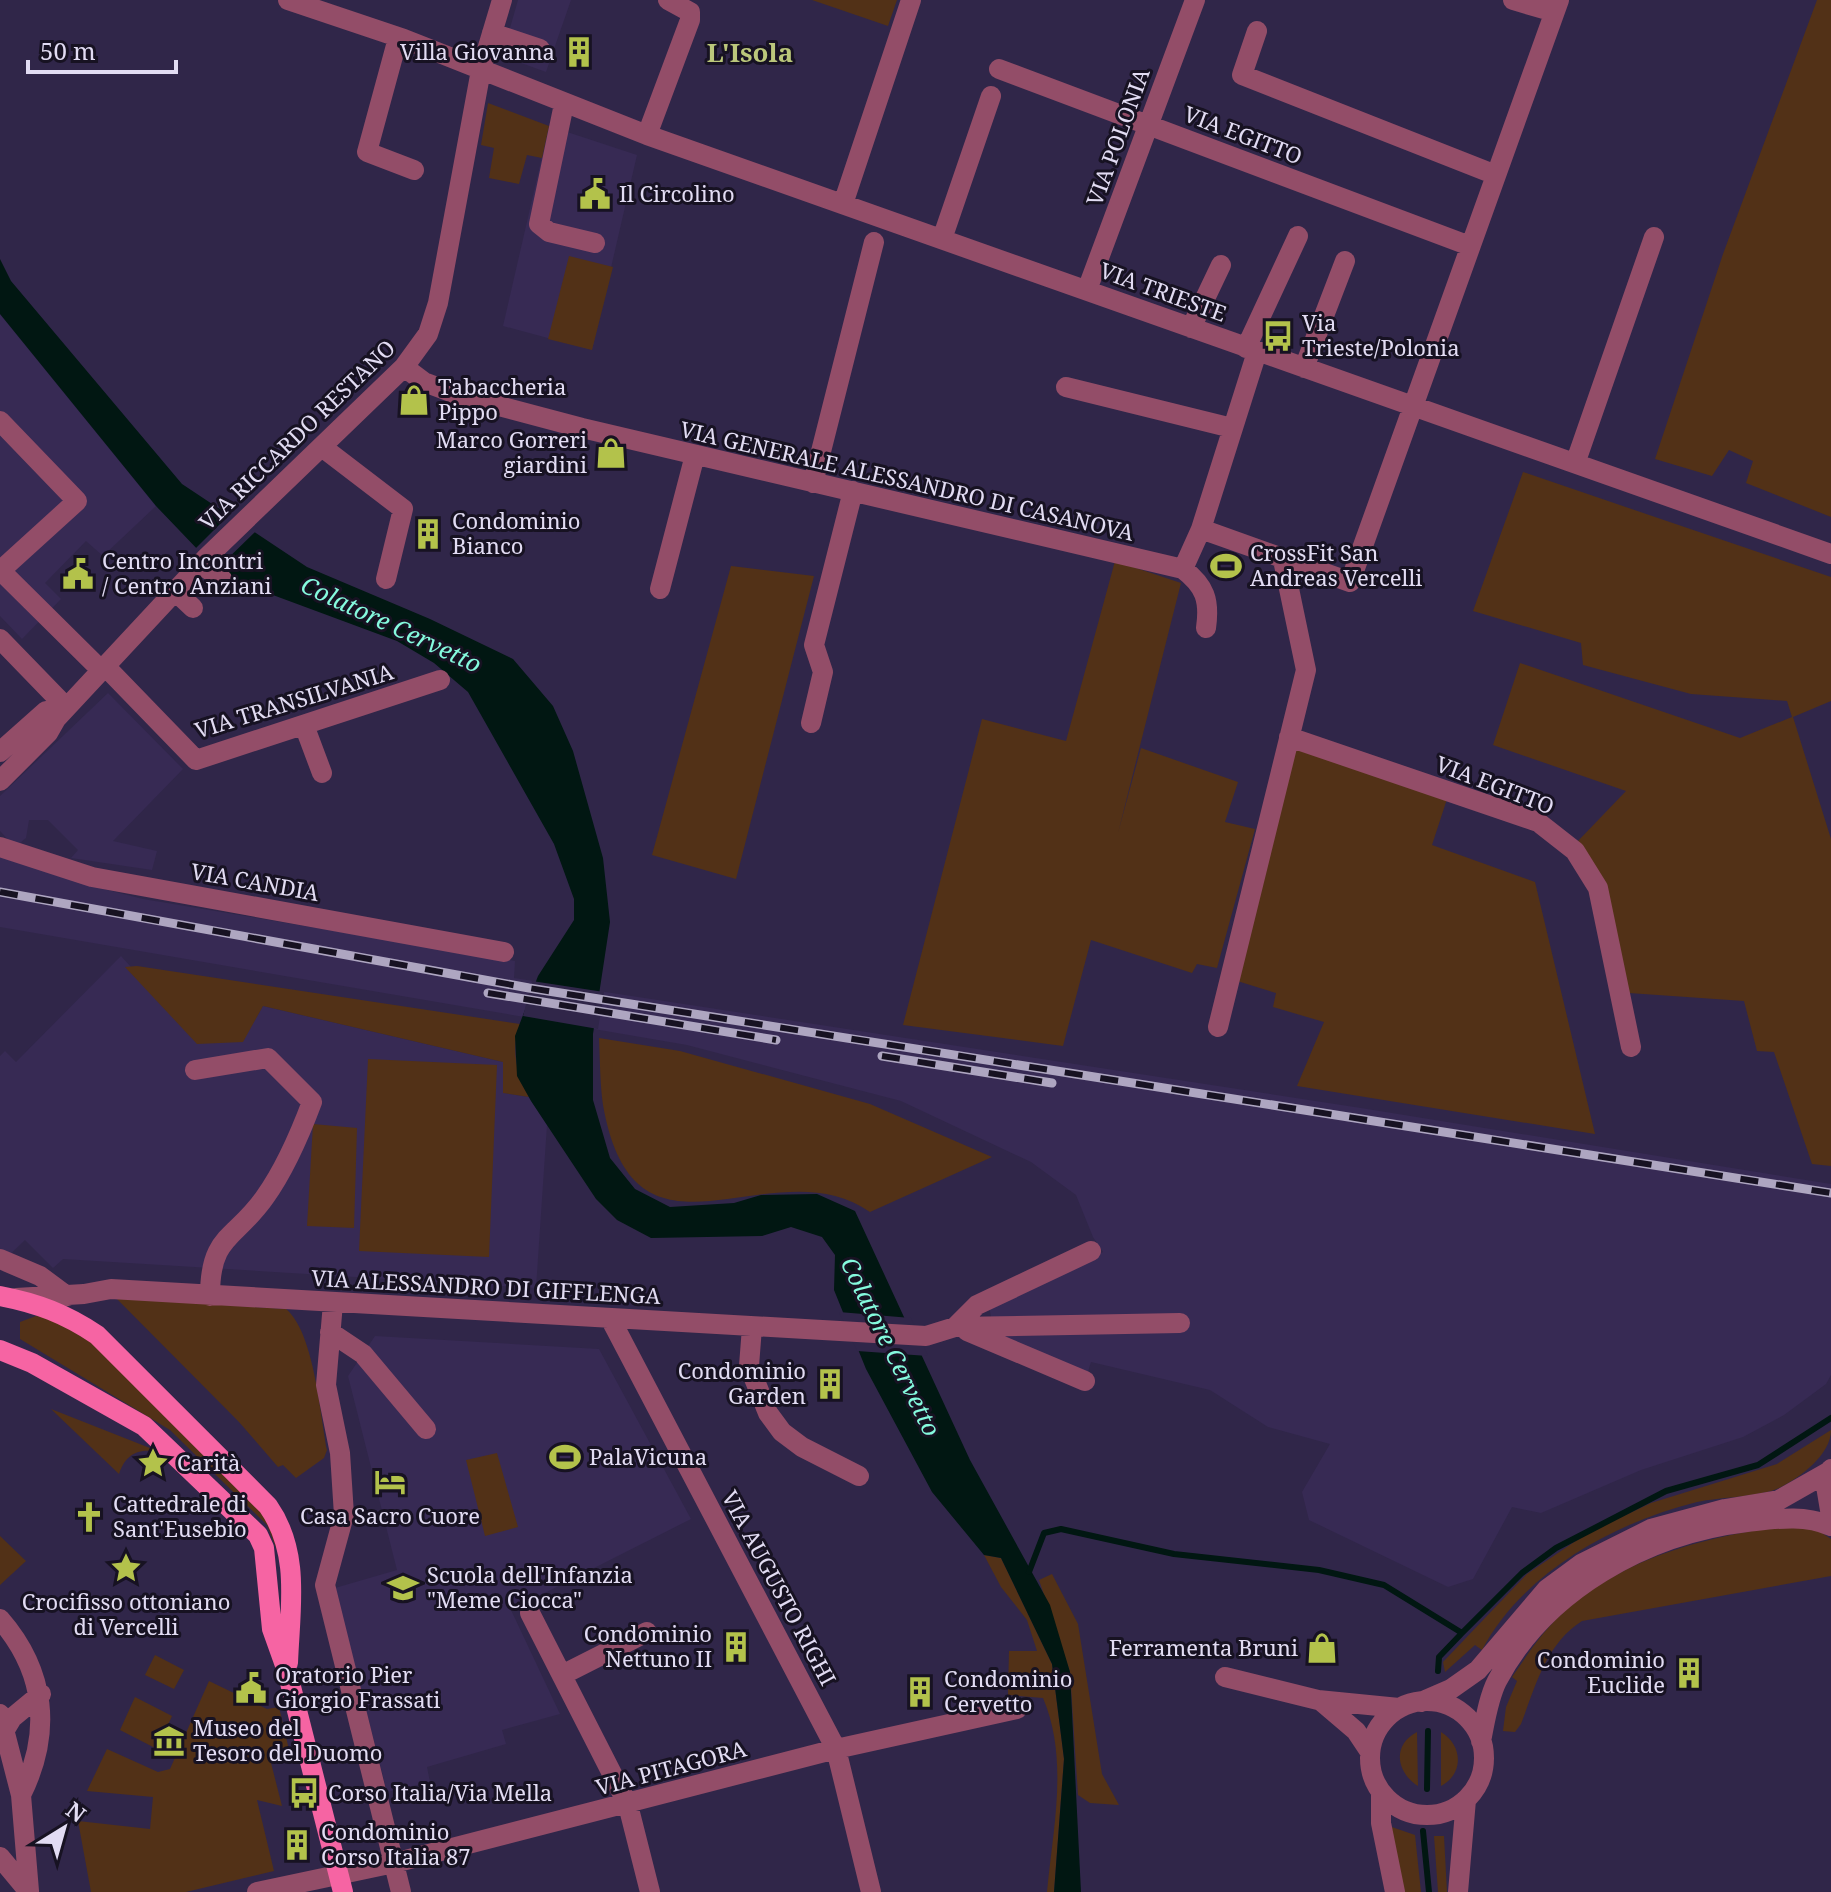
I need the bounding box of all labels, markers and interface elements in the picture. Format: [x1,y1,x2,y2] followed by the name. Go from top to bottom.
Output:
[28,24,176,74] scale bar
[40,34,96,67] text: 50 m
[707,34,793,70] district label: L'Isola
[562,35,596,69] building icon: Villa Giovanna
[400,36,555,66] place label: Villa Giovanna
[1078,63,1156,210] street label: VIA POLONIA
[1180,98,1307,170] street label: VIA EGITTO
[578,177,612,211] public building icon: Il Circolino
[619,178,735,208] place label: Il Circolino
[1096,254,1231,328] street label: VIA TRIESTE
[1302,307,1460,362] place label: Via Trieste/Polonia
[1261,319,1295,353] bus stop icon: Via Trieste/Polonia
[192,332,401,536] street label: VIA RICCARDO RESTANO
[438,371,566,426] place label: Tabaccheria Pippo
[397,383,431,417] shop icon: Tabaccheria Pippo
[677,413,1138,547] street label: VIA GENERALE ALESSANDRO DI CASANOVA
[436,424,587,479] place label: Marco Gorreri giardini
[594,436,628,470] shop icon: Marco Gorreri giardini
[452,505,580,560] place label: Condominio Bianco
[411,517,445,551] building icon: Condominio Bianco
[1250,537,1422,592] place label: CrossFit San Andreas Vercelli
[102,545,272,600] place label: Centro Incontri / Centro Anziani
[1209,549,1243,583] sports icon: CrossFit San Andreas Vercelli
[61,557,95,591] public building icon: Centro Incontri / Centro Anziani
[296,567,487,680] water label: Colatore Cervetto
[191,655,397,745] street label: VIA TRANSILVANIA
[1432,748,1559,820] street label: VIA EGITTO
[189,855,322,907] street label: VIA CANDIA
[834,1251,949,1442] water label: Colatore Cervetto
[311,1262,662,1310] street label: VIA ALESSANDRO DI GIFFLENGA
[678,1355,806,1410] place label: Condominio Garden
[813,1367,847,1401] building icon: Condominio Garden
[548,1440,582,1474] sports icon: PalaVicuna
[589,1441,707,1471] place label: PalaVicuna
[136,1446,170,1480] place icon: Carità
[177,1447,240,1477] place label: Carità
[373,1465,407,1499] hotel icon: Casa Sacro Cuore
[716,1485,844,1690] street label: VIA AUGUSTO RIGHI
[113,1488,247,1543] place label: Cattedrale di Sant'Eusebio
[72,1500,106,1534] church icon: Cattedrale di Sant'Eusebio
[300,1500,480,1530] place label: Casa Sacro Cuore
[109,1551,143,1585] place icon: Crocifisso ottoniano di Vercelli
[427,1559,633,1614] place label: Scuola dell'Infanzia "Meme Ciocca"
[386,1571,420,1605] school or university icon: Scuola dell'Infanzia "Meme Ciocca"
[22,1586,230,1641] place label: Crocifisso ottoniano di Vercelli
[584,1618,712,1673] place label: Condominio Nettuno II
[719,1630,753,1664] building icon: Condominio Nettuno II
[1305,1631,1339,1665] shop icon: Ferramenta Bruni
[1109,1632,1298,1662] place label: Ferramenta Bruni
[1537,1644,1665,1699] place label: Condominio Euclide
[1672,1656,1706,1690] building icon: Condominio Euclide
[275,1659,440,1714] place label: Oratorio Pier Giorgio Frassati
[944,1663,1072,1718] place label: Condominio Cervetto
[234,1671,268,1705] public building icon: Oratorio Pier Giorgio Frassati
[903,1675,937,1709] building icon: Condominio Cervetto
[193,1712,383,1767] place label: Museo del Tesoro del Duomo
[152,1724,186,1758] museum icon: Museo del Tesoro del Duomo
[592,1732,750,1802] street label: VIA PITAGORA
[287,1776,321,1810] bus stop icon: Corso Italia/Via Mella
[328,1777,552,1807] place label: Corso Italia/Via Mella
[24,1788,104,1868] north arrow
[61,1794,93,1828] text: N
[321,1816,471,1871] place label: Condominio Corso Italia 87
[280,1828,314,1862] building icon: Condominio Corso Italia 87

